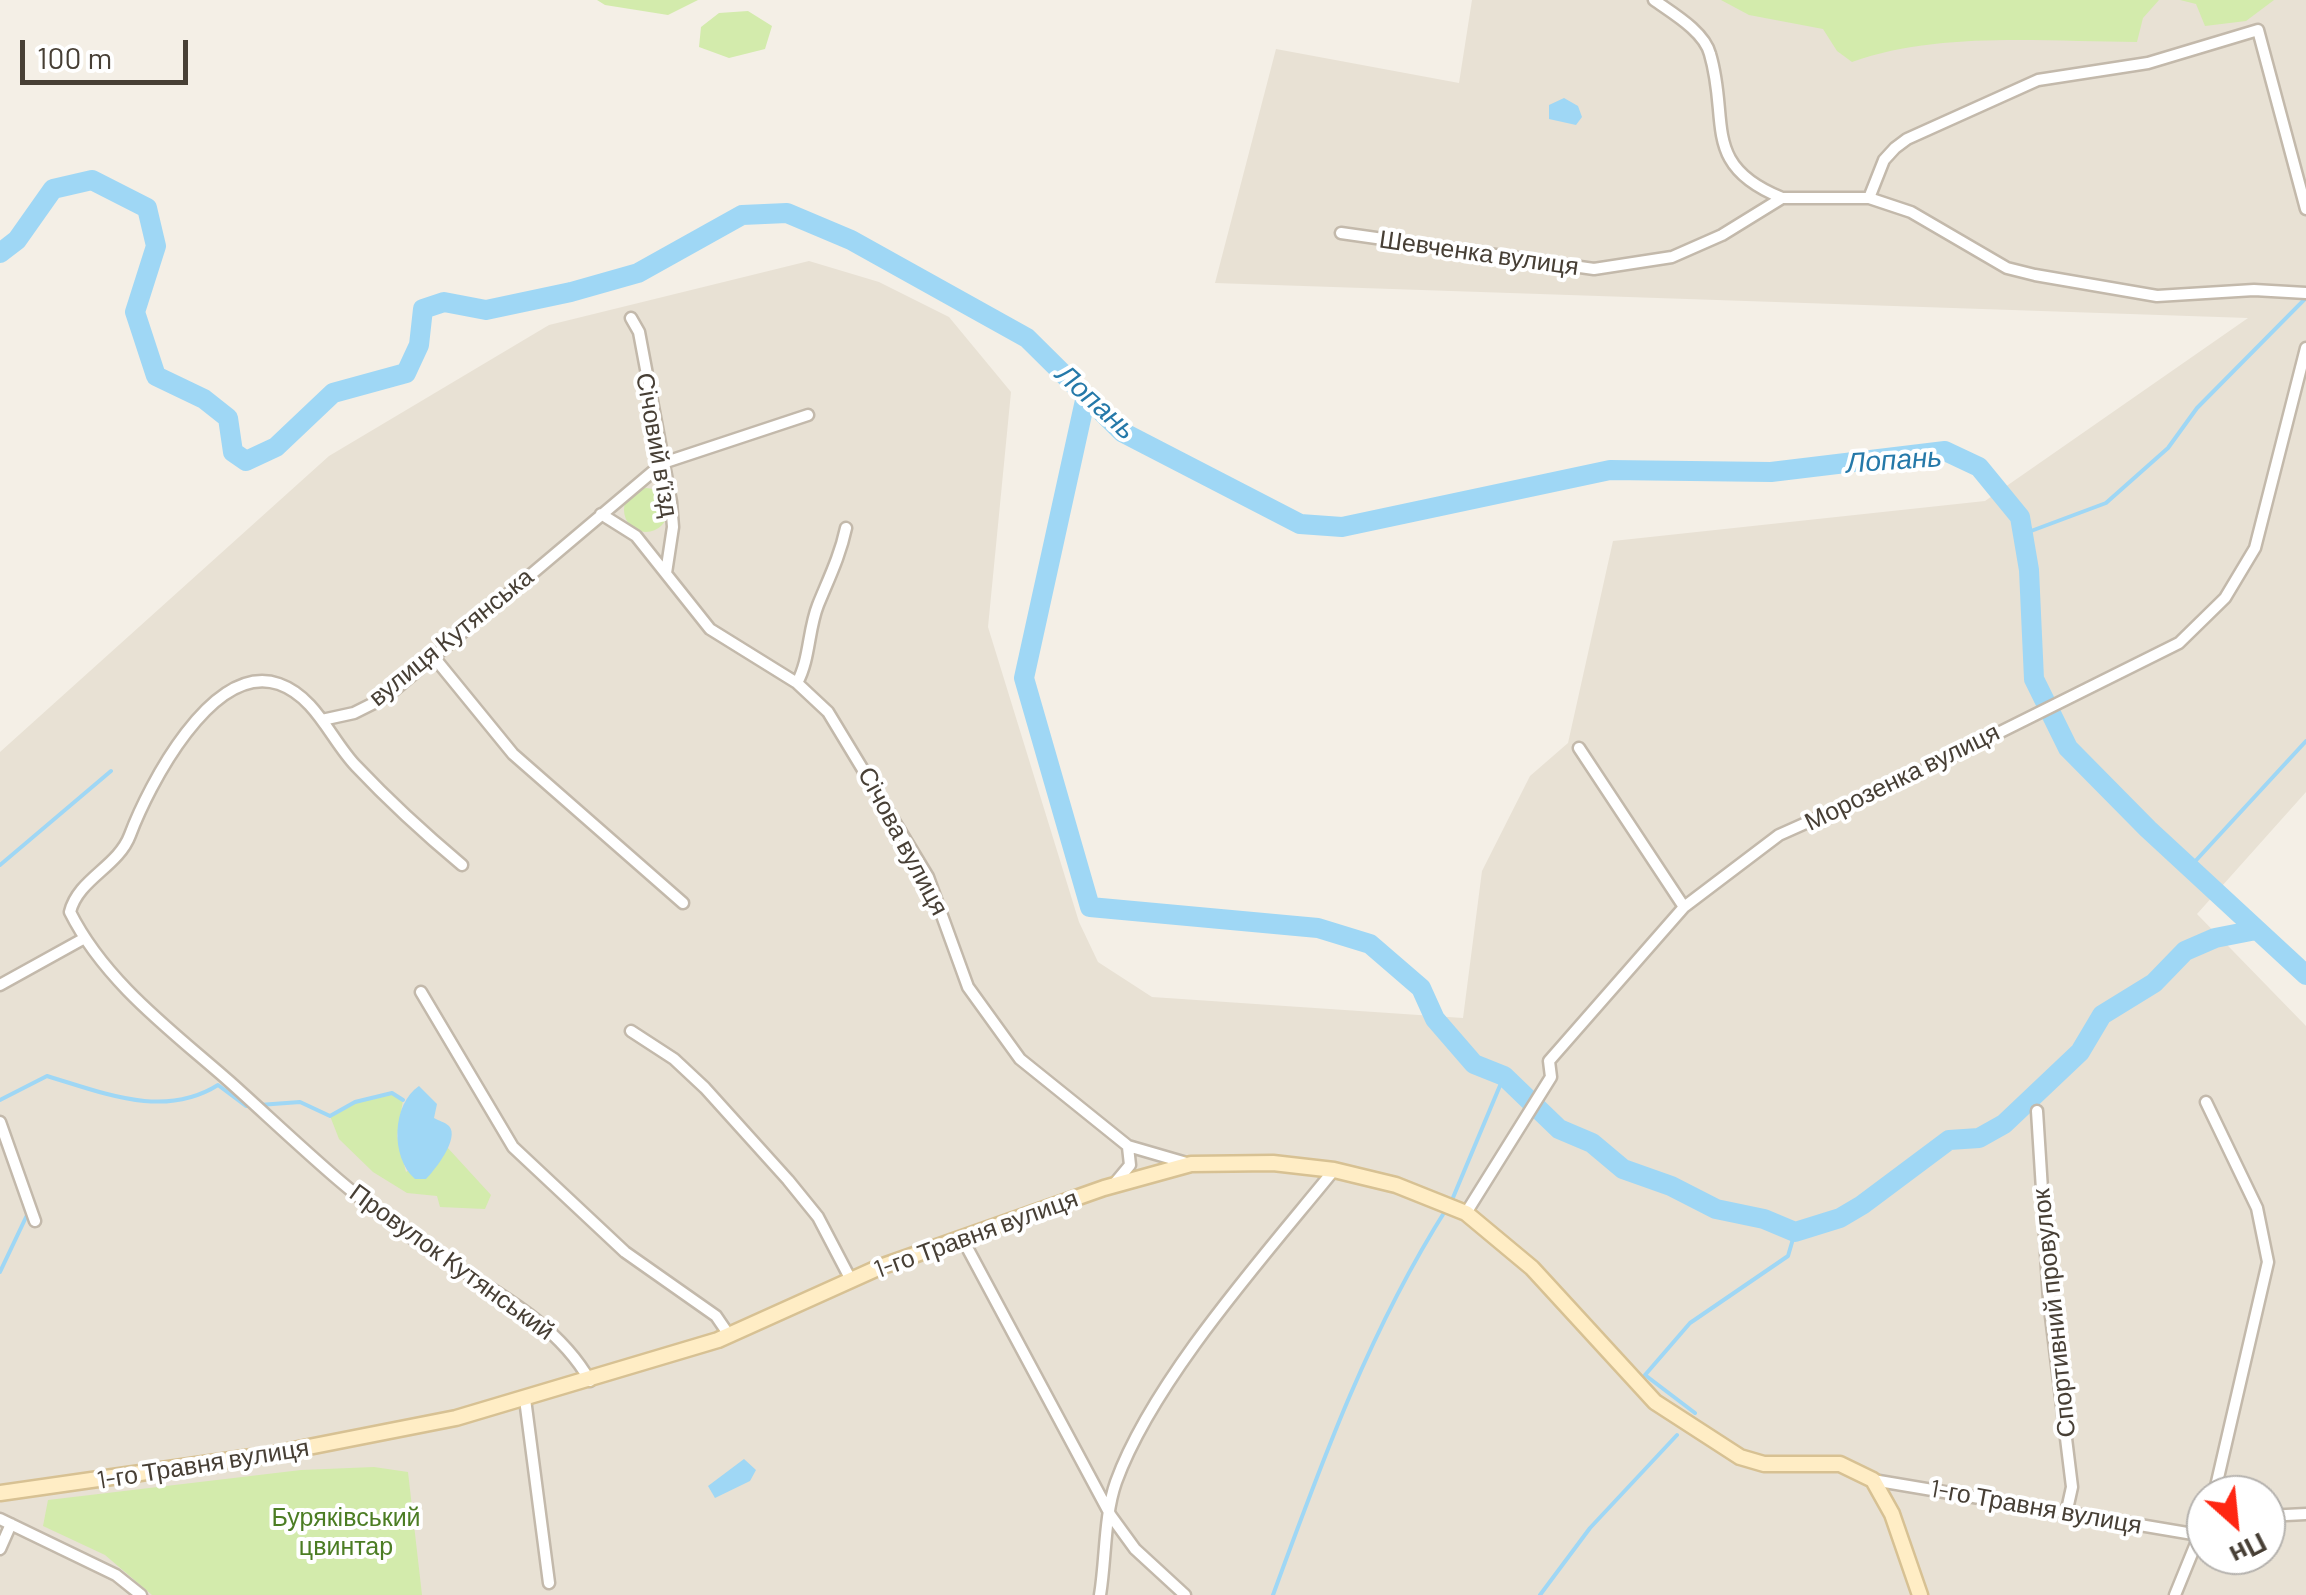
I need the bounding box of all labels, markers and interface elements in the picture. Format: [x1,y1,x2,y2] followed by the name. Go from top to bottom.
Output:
[25,20,192,82] scale bar
[37,39,112,75] text: 100 m
[1377,224,1581,282] street label: Шевченка вулиця
[1049,357,1143,447] water label: Лопань
[630,371,684,519] street label: Січовий в’їзд
[1845,440,1943,480] water label: Лопань
[363,562,539,712] street label: вулиця Кутянська
[1800,717,2004,837] street label: Морозенка вулиця
[851,762,955,920] street label: Січова вулиця
[344,1178,560,1346] street label: Провулок Кутянський
[870,1183,1082,1285] street label: 1-го Травня вулиця
[2026,1187,2082,1439] street label: Спортивний провулок
[95,1432,311,1496] street label: 1-го Травня вулиця
[1928,1474,2144,1540] street label: 1-го Травня вулиця
[2186,1475,2286,1575] north arrow
[271,1503,421,1562] park label: Буряківський цвинтар
[2224,1526,2273,1574] text: Пн

